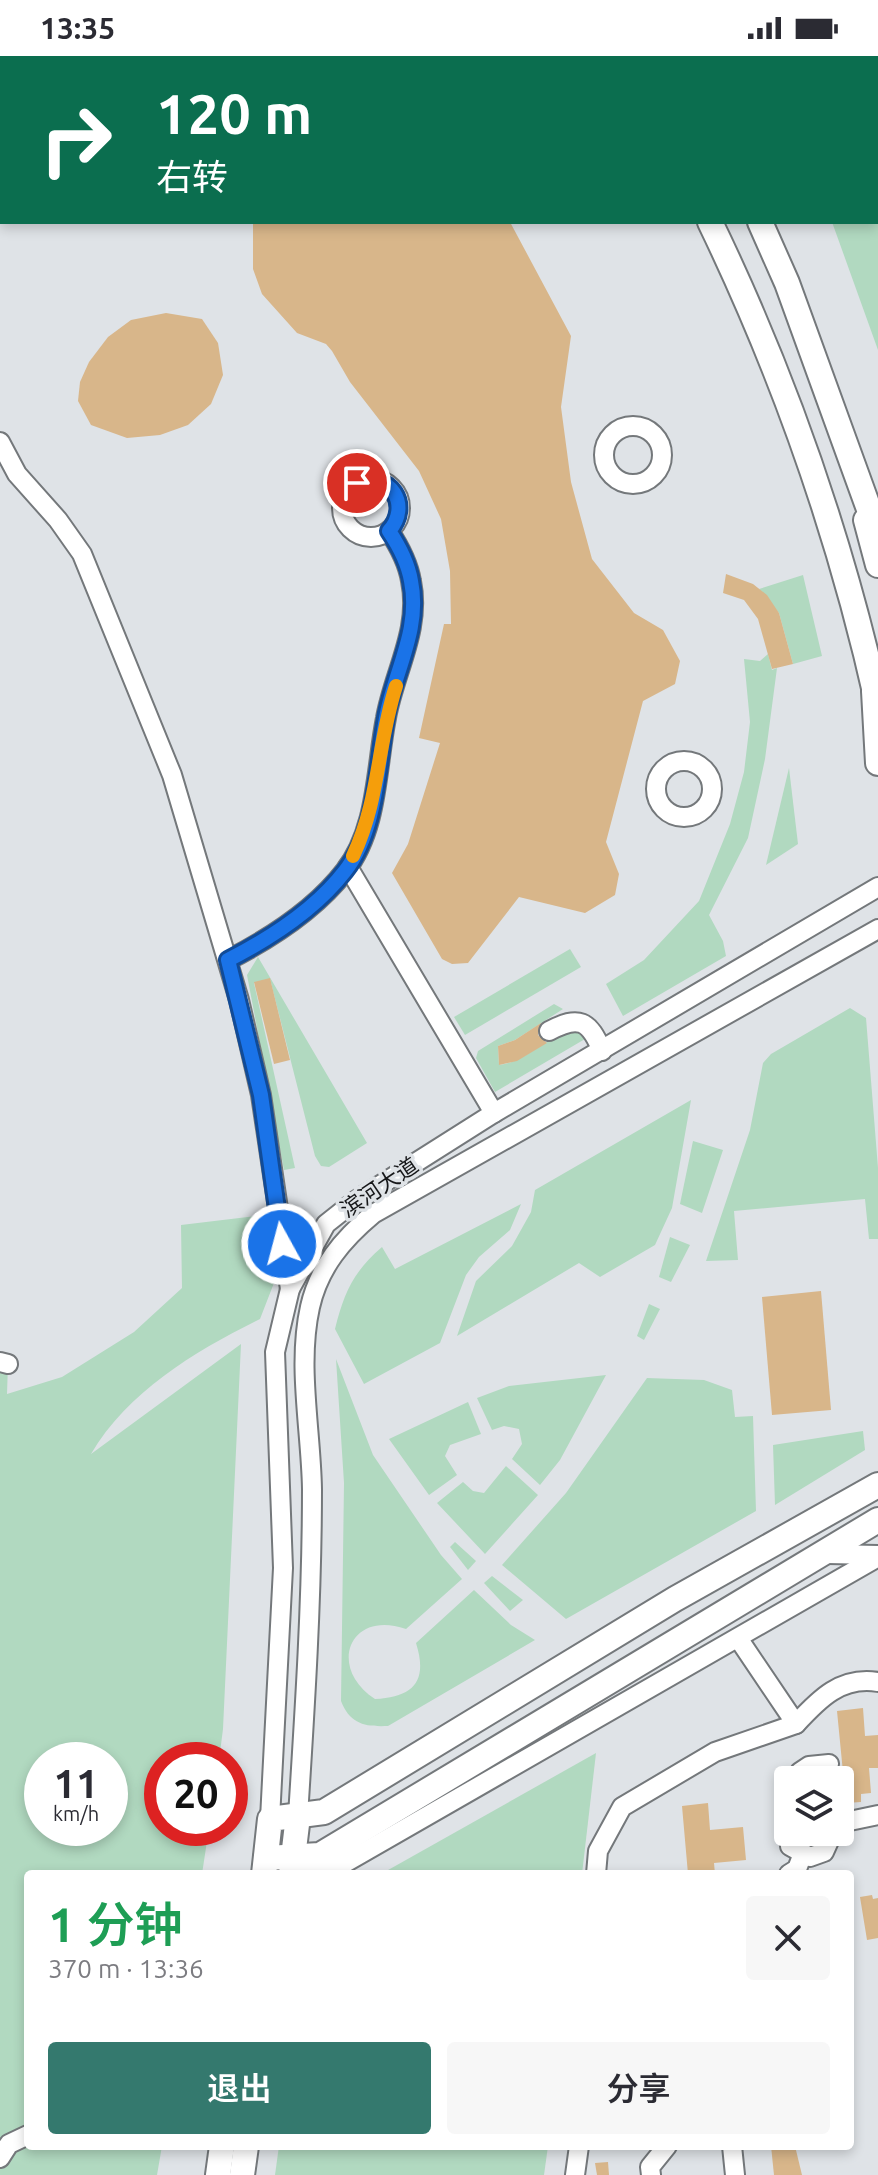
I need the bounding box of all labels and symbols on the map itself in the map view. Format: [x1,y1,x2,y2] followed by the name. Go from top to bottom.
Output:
[323,449,391,517] pin
[335,1152,422,1222] street label: 滨河大道
[240,1202,324,1286] position arrow
[144,1742,248,1846] speed limit sign: 20

